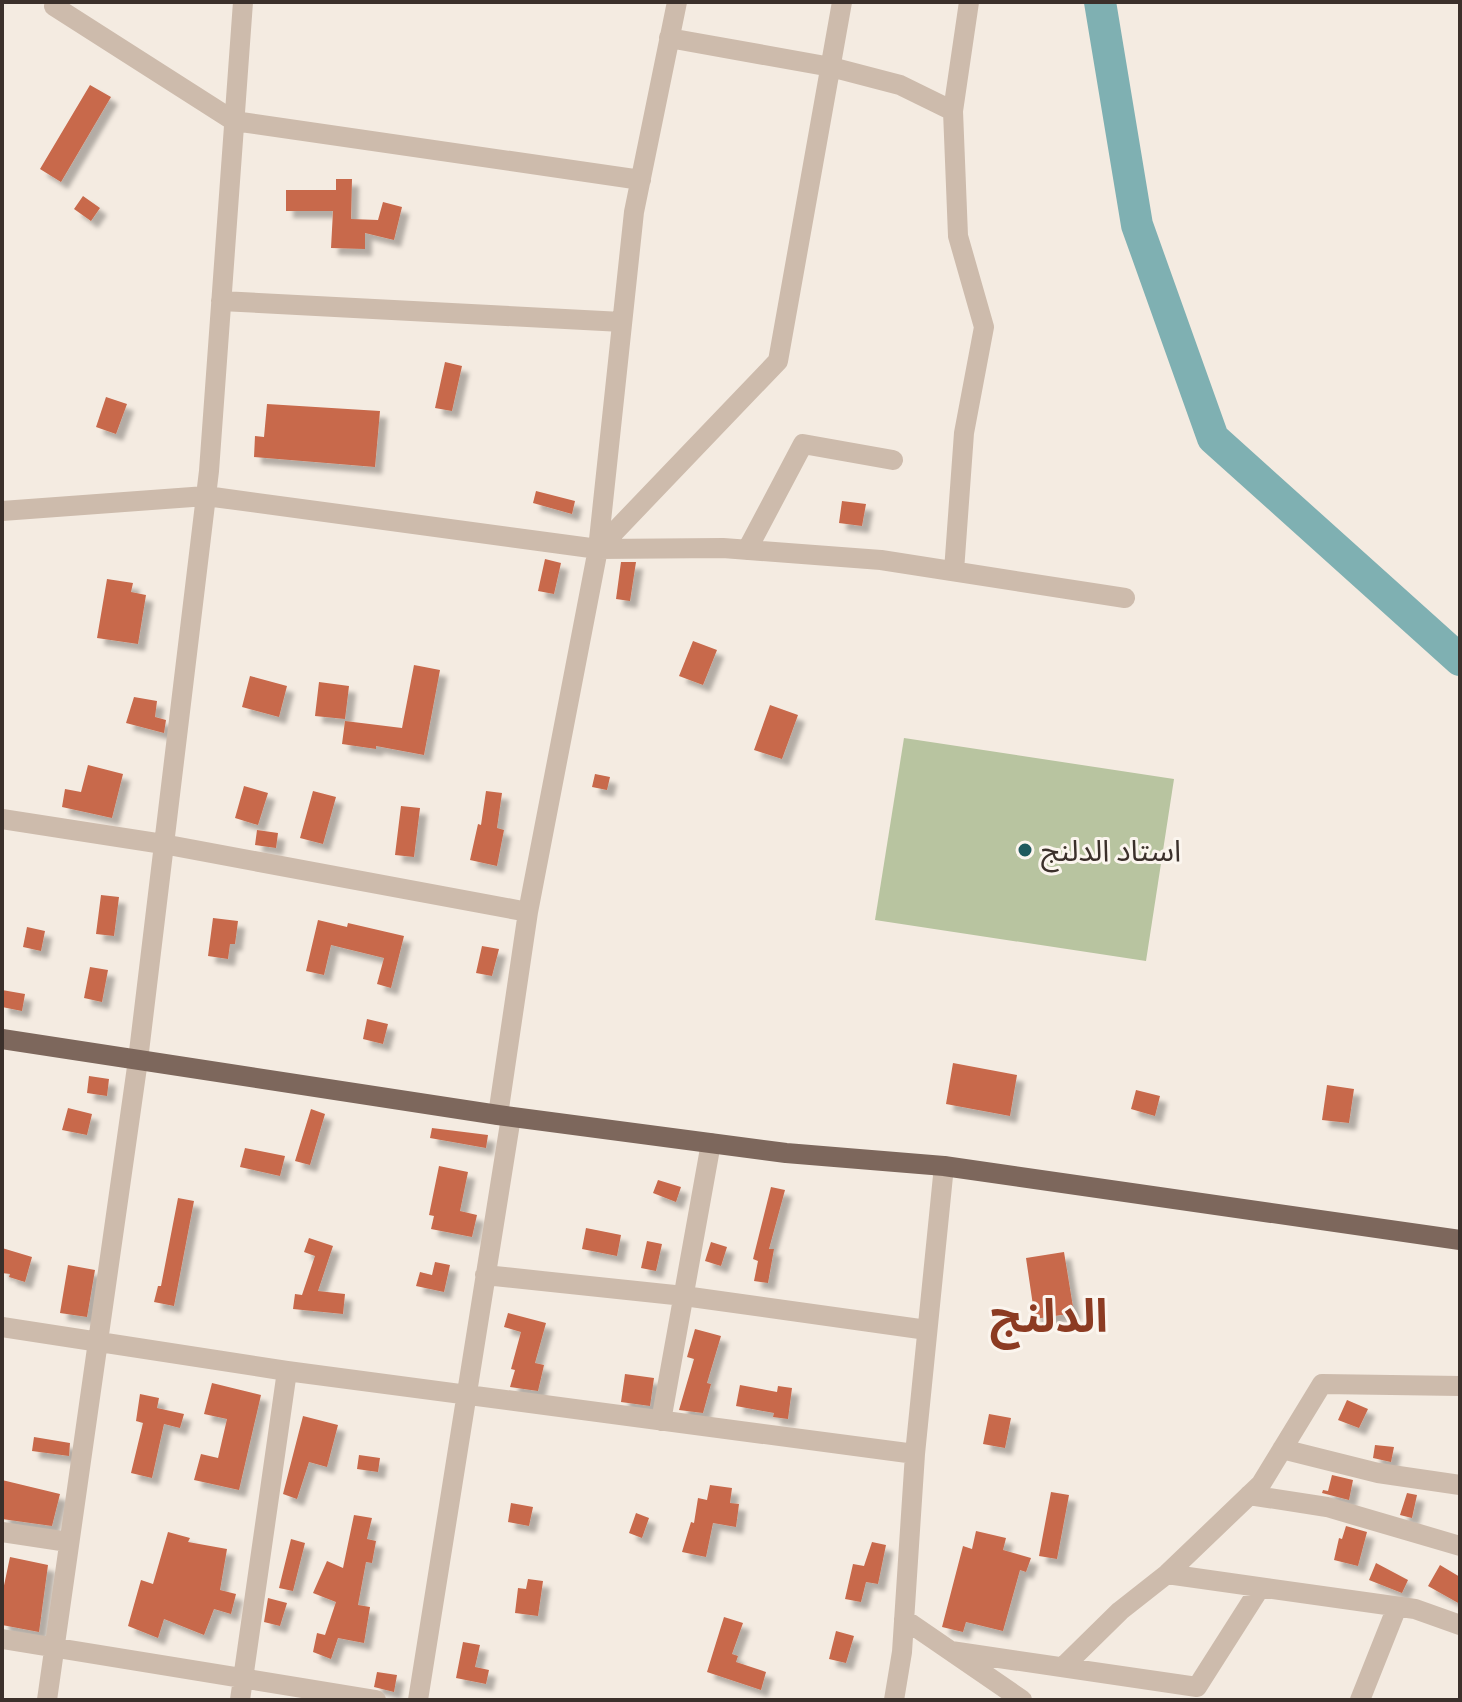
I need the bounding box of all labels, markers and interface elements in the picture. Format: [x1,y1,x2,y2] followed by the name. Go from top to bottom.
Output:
[1041,832,1181,873] place label: استاد الدلنج
[1016,841,1034,859] marker: استاد الدلنج
[990,1288,1108,1350] district label: الدلنج

